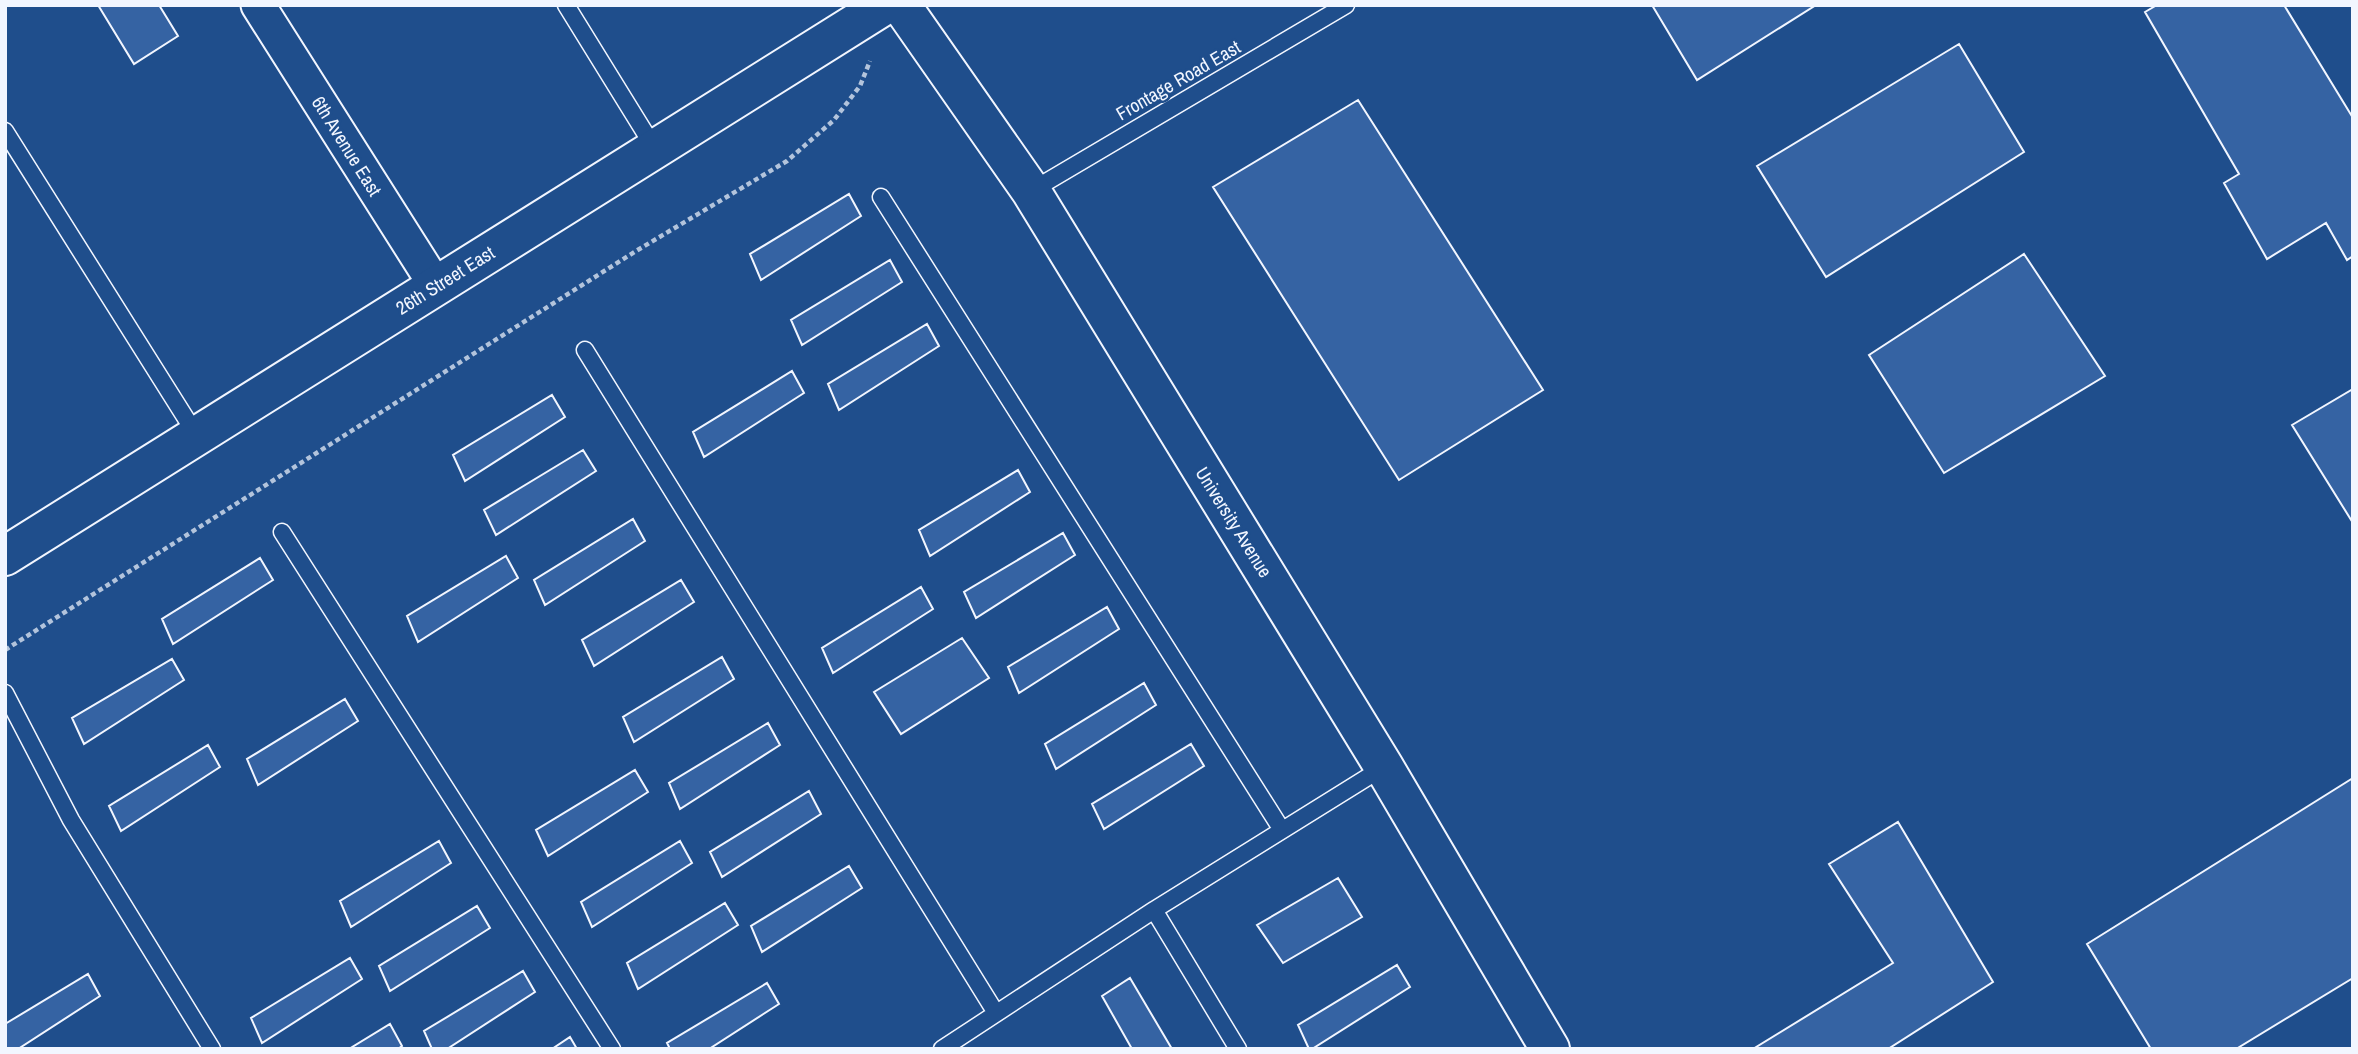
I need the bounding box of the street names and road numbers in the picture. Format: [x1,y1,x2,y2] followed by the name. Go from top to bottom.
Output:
[1111,34,1245,126] street label: Frontage Road East
[306,91,388,201] street label: 6th Avenue East
[391,239,500,321] street label: 26th Street East
[1190,462,1278,582] street label: University Avenue

